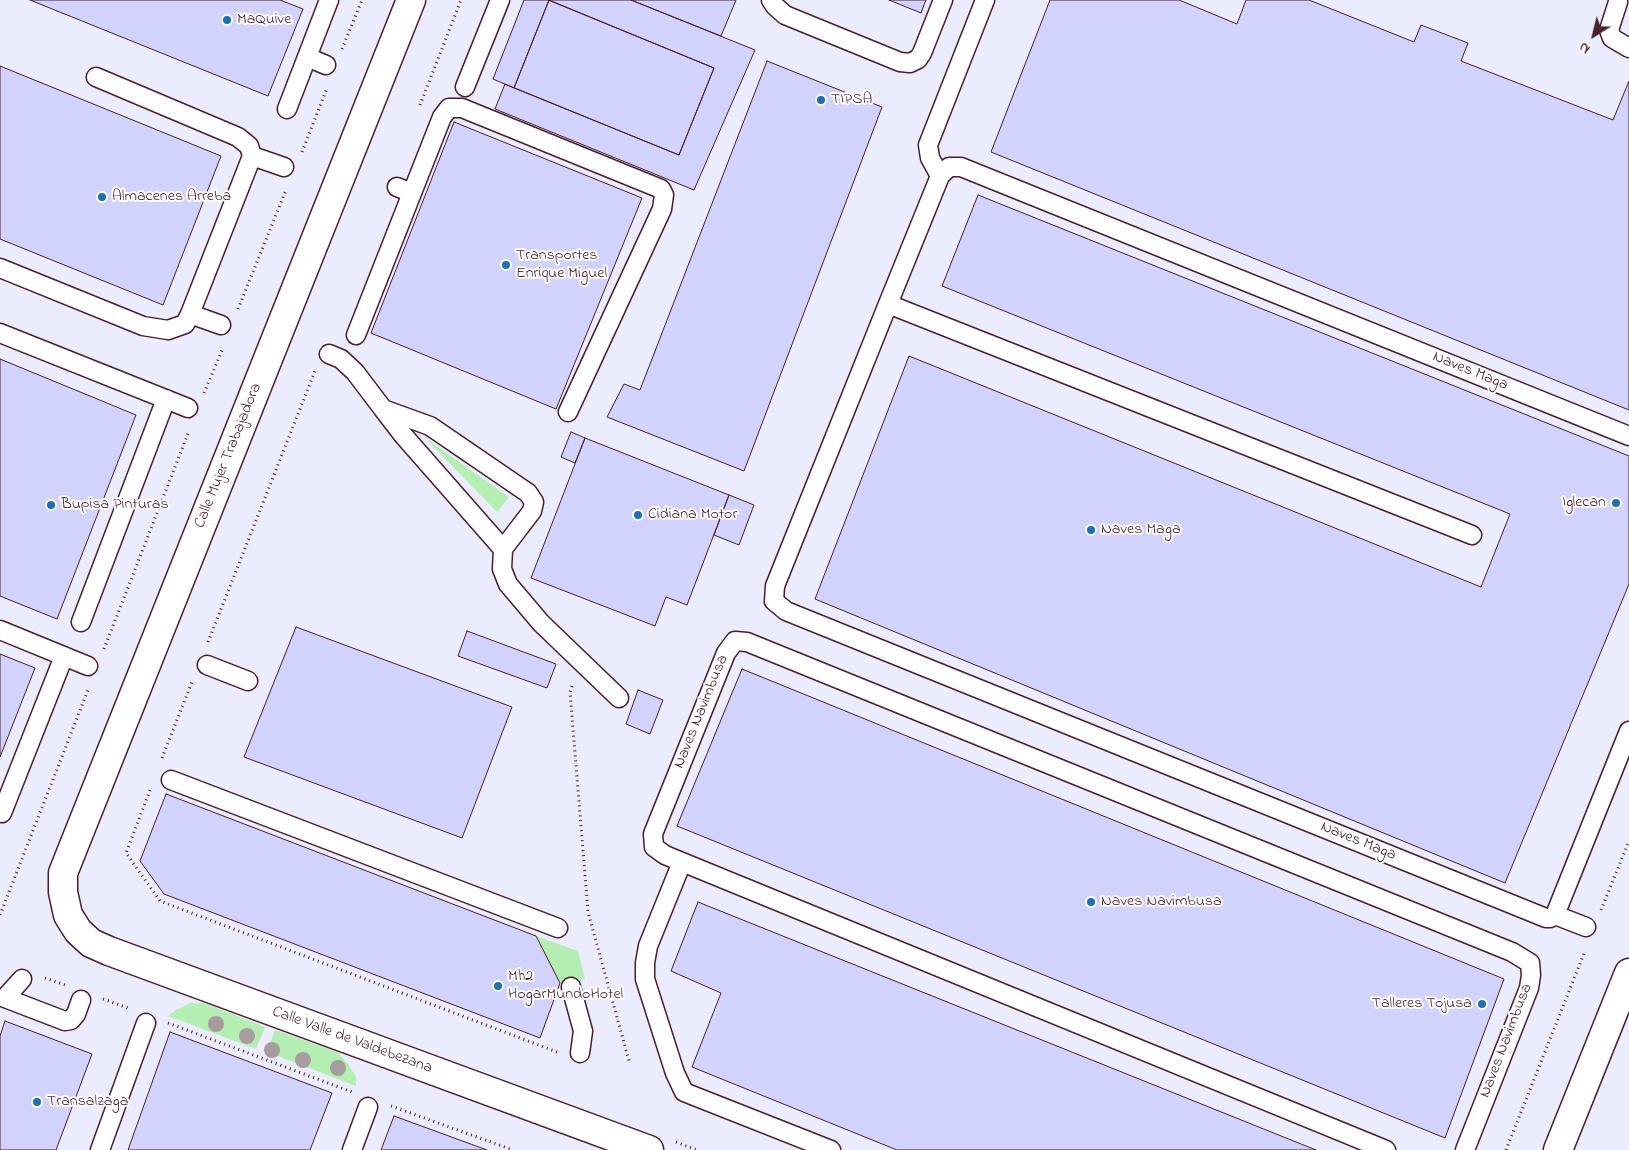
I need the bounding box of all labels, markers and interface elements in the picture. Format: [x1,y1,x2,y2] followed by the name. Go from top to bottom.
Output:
[237,10,291,30] place label: MaQuive
[1569,10,1619,60] north arrow
[221,14,233,26] marker: MaQuive
[1575,36,1595,59] text: N
[831,90,872,110] place label: TIPSA
[815,94,827,106] marker: TIPSA
[112,187,231,207] place label: Almacenes Arreba
[96,191,108,203] marker: Almacenes Arreba
[516,246,607,284] place label: Transportes Enrique Miguel
[500,259,512,271] marker: Transportes Enrique Miguel
[1430,348,1510,396] street label: Naves Maga
[191,381,267,531] street label: Calle Mujer Trabajadora
[1562,493,1606,513] place label: Iglecan
[61,495,169,515] place label: Bupisa Pinturas
[1610,497,1622,509] marker: Iglecan
[45,499,57,511] marker: Bupisa Pinturas
[648,505,737,525] place label: Cidiana Motor
[632,509,644,521] marker: Cidiana Motor
[1101,520,1181,540] place label: Naves Maga
[1085,524,1097,536] marker: Naves Maga
[670,652,734,772] street label: Naves Navimbusa
[1318,818,1398,866] street label: Naves Maga
[1101,892,1222,912] place label: Naves Navimbusa
[1085,896,1097,908] marker: Naves Navimbusa
[508,967,623,1005] place label: Mh2 HogarMundoHotel
[492,980,504,992] marker: Mh2 HogarMundoHotel
[1476,981,1538,1101] street label: Naves Navimbusa
[1372,994,1472,1014] place label: Talleres Tojusa
[1476,998,1488,1010] marker: Talleres Tojusa
[269,1003,435,1079] street label: Calle Valle de Valdebezana
[47,1092,128,1112] place label: Transalzaga
[31,1096,43,1108] marker: Transalzaga

